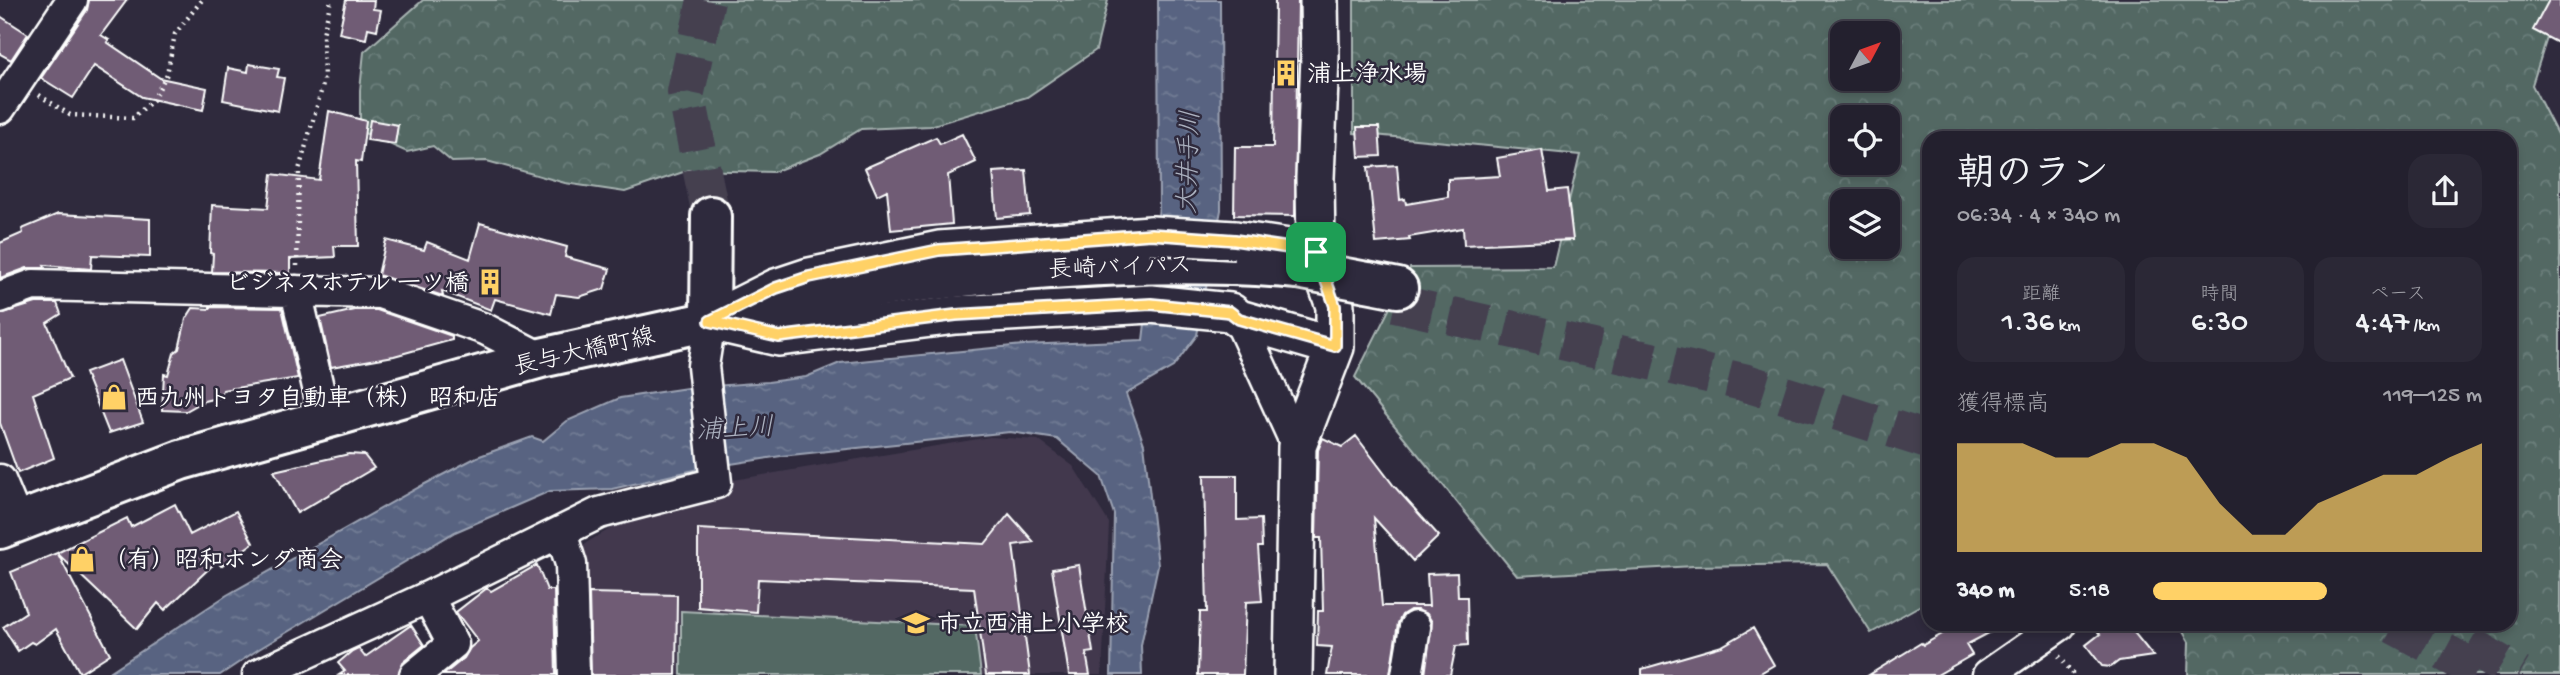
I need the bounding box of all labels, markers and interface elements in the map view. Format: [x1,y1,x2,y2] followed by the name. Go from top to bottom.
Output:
[1830,21,1900,91] north arrow
[1830,21,1900,259] map controls
[1271,58,1301,88] building icon: 浦上浄水場
[1307,61,1427,91] place label: 浦上浄水場
[1830,105,1900,175] button: locate
[1172,110,1209,215] water label: 大井手川
[2408,154,2482,228] button: share
[1957,155,2109,199] text: 朝のラン
[1830,189,1900,259] button: layers
[1957,203,2120,230] text: 06:34 · 4 × 340 m
[1286,222,1346,282] pin
[1297,233,1335,271] icon: arrive
[1048,252,1192,286] street label: 長崎バイパス
[475,267,505,297] building icon: ビジネスホテル 一ツ橋
[226,270,469,300] place label: ビジネスホテル 一ツ橋
[2022,284,2060,307] text: 距離
[2200,284,2239,307] text: 時間
[2370,284,2426,307] text: ペース
[2002,307,2054,342] text: 1.36
[2191,307,2248,342] text: 6:30
[2356,307,2409,342] text: 4:47
[2054,315,2081,338] text: km
[2409,315,2440,338] text: /km
[511,322,658,384] street label: 長与大橋町線
[99,382,129,412] shop icon: 西九州トヨタ自動車（株） 昭和店
[2383,383,2482,410] text: 119–125 m
[135,385,501,415] place label: 西九州トヨタ自動車（株） 昭和店
[1957,392,2049,419] text: 獲得標高
[695,413,775,449] water label: 浦上川
[67,544,97,574] shop icon: （有）昭和ホンダ商会
[103,547,343,577] place label: （有）昭和ホンダ商会
[1957,578,2015,605] text: 340 m
[2069,578,2110,605] text: 5:18
[901,608,931,638] school or university icon: 市立西浦上小学校
[937,611,1129,641] place label: 市立西浦上小学校

